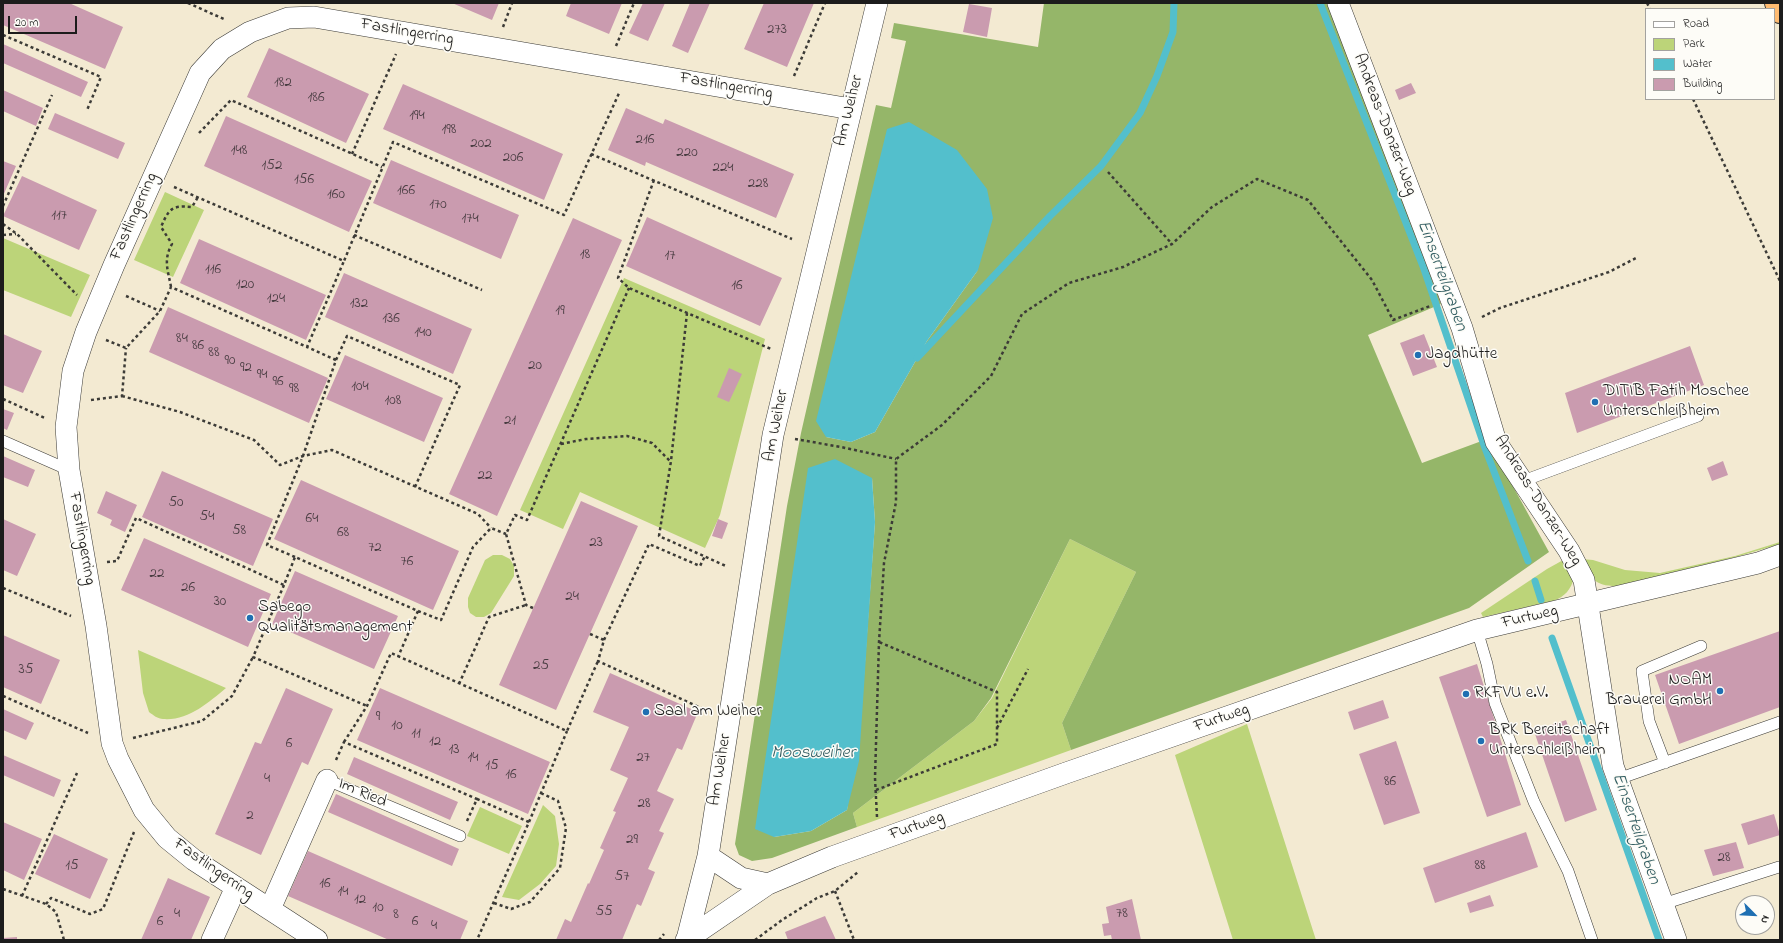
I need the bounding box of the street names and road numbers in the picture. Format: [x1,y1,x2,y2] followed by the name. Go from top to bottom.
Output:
[359,15,455,51] street label: Fastlingerring
[1348,51,1420,199] street label: Andreas-Danzer-Weg
[678,69,774,105] street label: Fastlingerring
[831,73,869,149] street label: Am Weiher
[107,170,163,264] street label: Fastlingerring
[760,388,794,464] street label: Am Weiher
[1489,432,1585,570] street label: Andreas-Danzer-Weg
[63,491,99,587] street label: Fastlingerring
[1500,602,1560,634] street label: Furtweg
[1192,700,1252,738] street label: Furtweg
[705,732,737,808] street label: Am Weiher
[335,775,389,813] street label: Im Ried
[887,808,947,846] street label: Furtweg
[169,835,257,905] street label: Fastlingerring

